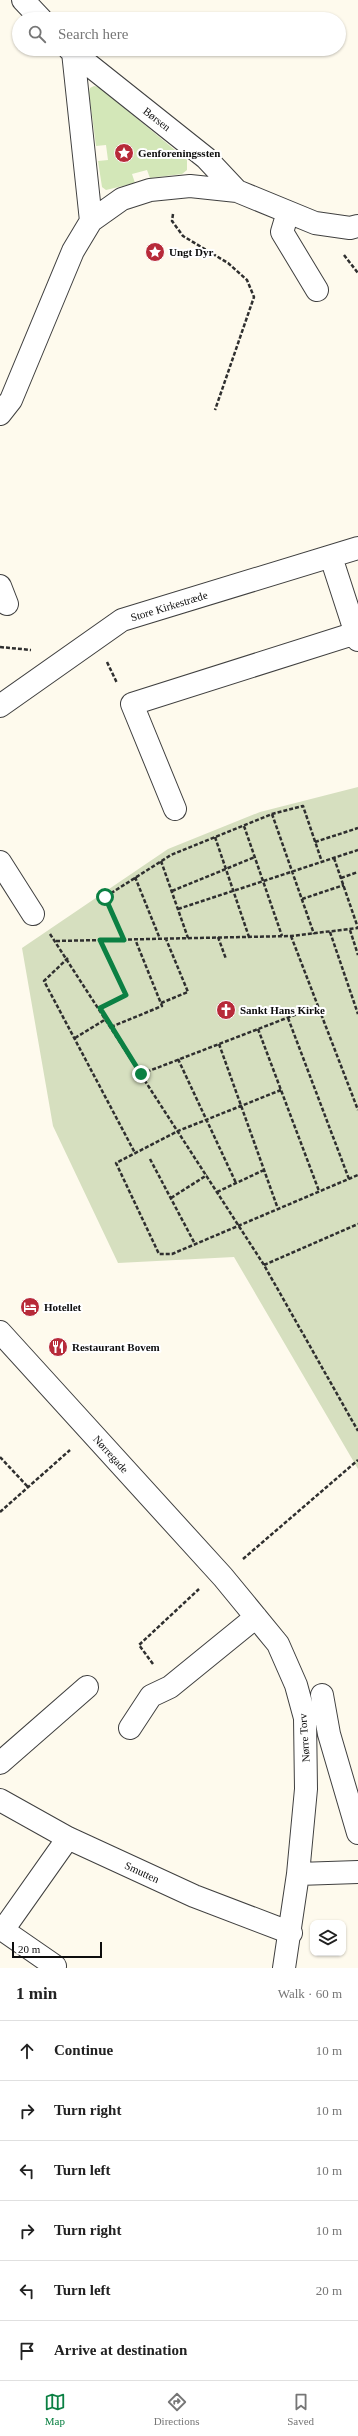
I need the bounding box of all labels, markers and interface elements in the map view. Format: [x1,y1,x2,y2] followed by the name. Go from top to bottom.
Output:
[12,12,346,56] search box
[26,23,48,45] icon: search
[58,26,128,42] text: Search here
[141,105,173,134] street label: Børsen
[113,142,135,164] place icon: Genforeningssten
[138,147,220,159] place label: Genforeningssten
[144,241,166,263] place icon: Ungt Dyr
[169,246,213,258] place label: Ungt Dyr
[129,589,209,623] street label: Store Kirkestræde
[96,888,114,906] route start
[215,999,237,1021] church icon: Sankt Hans Kirke
[240,1004,325,1016] place label: Sankt Hans Kirke
[132,1065,150,1083] route end
[19,1296,41,1318] hotel icon: Hotellet
[44,1301,82,1313] place label: Hotellet
[47,1336,69,1358] restaurant icon: Restaurant Bovem
[72,1341,160,1353] place label: Restaurant Bovem
[91,1433,131,1475] street label: Nørregade
[296,1713,312,1763] street label: Nørre Torv
[123,1859,162,1885] street label: Smutten
[310,1920,346,1956] map controls
[310,1920,346,1956] button: layers
[12,1940,102,1959] scale bar
[18,1943,40,1955] text: 20 m
[16,1984,57,2003] text: 1 min
[278,1986,342,2001] text: Walk · 60 m
[16,2040,38,2062] icon: ahead
[54,2042,113,2058] text: Continue
[316,2043,342,2058] text: 10 m
[16,2100,38,2122] icon: right
[54,2102,121,2118] text: Turn right
[316,2103,342,2118] text: 10 m
[16,2160,38,2182] icon: left
[54,2162,111,2178] text: Turn left
[316,2163,342,2178] text: 10 m
[16,2220,38,2242] icon: right
[54,2222,121,2238] text: Turn right
[316,2223,342,2238] text: 10 m
[16,2280,38,2302] icon: left
[54,2282,111,2298] text: Turn left
[316,2283,342,2298] text: 20 m
[16,2340,38,2362] icon: arrive
[54,2342,187,2358] text: Arrive at destination
[44,2391,66,2427] tab: Map
[154,2391,199,2427] tab: Directions
[287,2391,314,2427] tab: Saved

